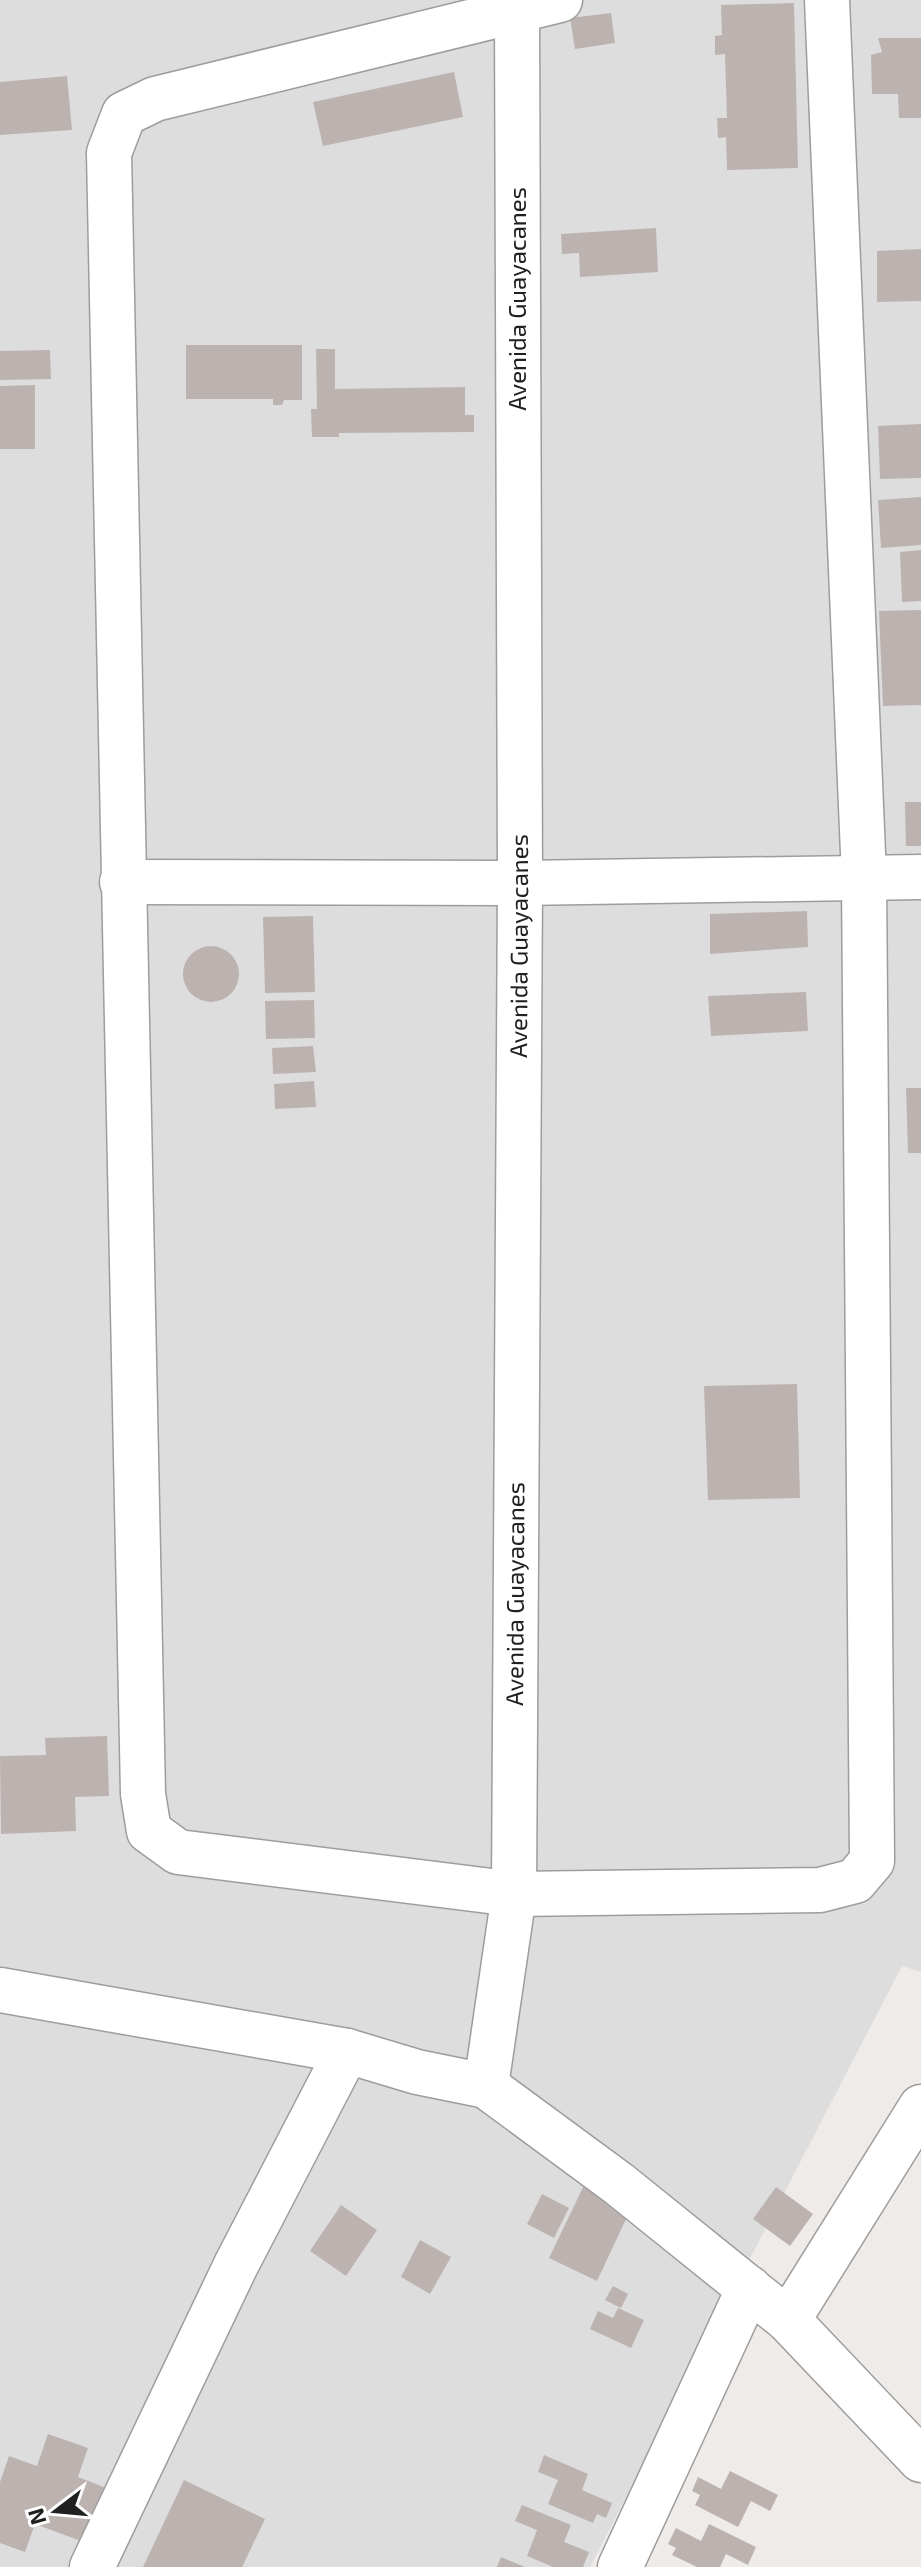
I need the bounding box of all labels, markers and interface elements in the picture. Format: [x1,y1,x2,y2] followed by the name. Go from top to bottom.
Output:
[502,187,531,411] street label: Avenida Guayacanes
[503,834,533,1058] street label: Avenida Guayacanes
[499,1482,529,1706] street label: Avenida Guayacanes
[16,2471,96,2551] north arrow
[21,2506,50,2528] text: N

